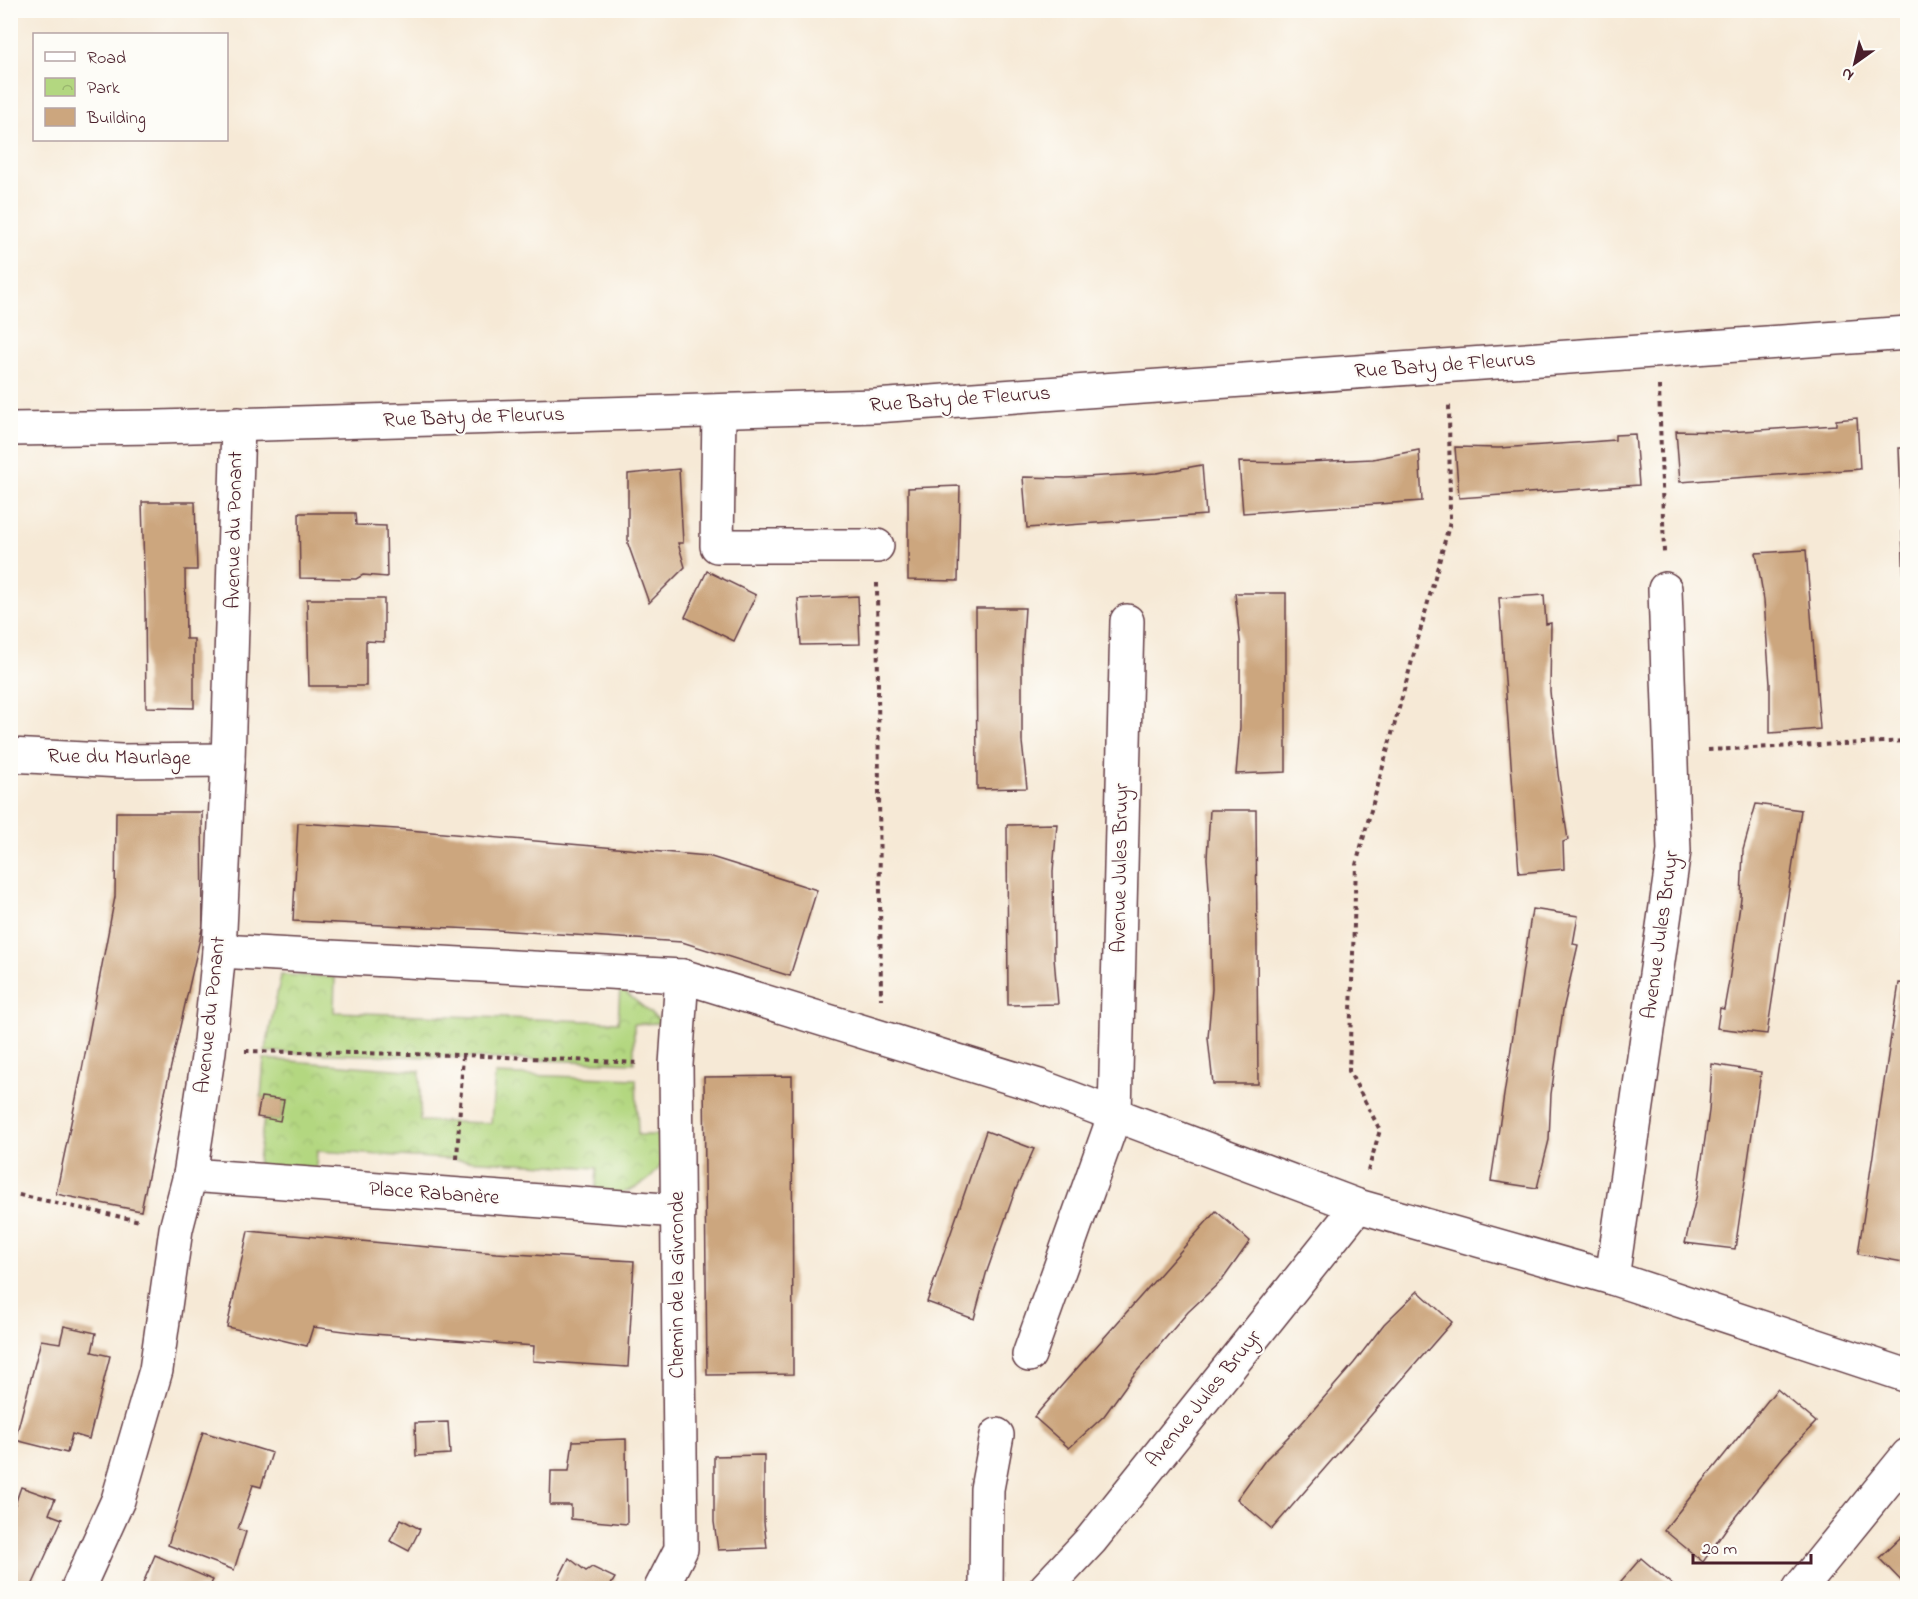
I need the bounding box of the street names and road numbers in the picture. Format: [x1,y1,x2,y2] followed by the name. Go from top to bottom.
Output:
[1353,345,1537,389] street label: Rue Baty de Fleurus
[868,379,1052,423] street label: Rue Baty de Fleurus
[383,400,565,438] street label: Rue Baty de Fleurus
[219,451,251,609] street label: Avenue du Ponant
[47,742,192,776] street label: Rue du Maurlage
[1105,782,1139,953] street label: Avenue Jules Bruyr
[1634,848,1690,1021] street label: Avenue Jules Bruyr
[188,935,234,1095] street label: Avenue du Ponant
[368,1174,501,1214] street label: Place Rabanère
[663,1191,693,1379] street label: Chemin de la Givronde
[1139,1323,1271,1476] street label: Avenue Jules Bruyr

